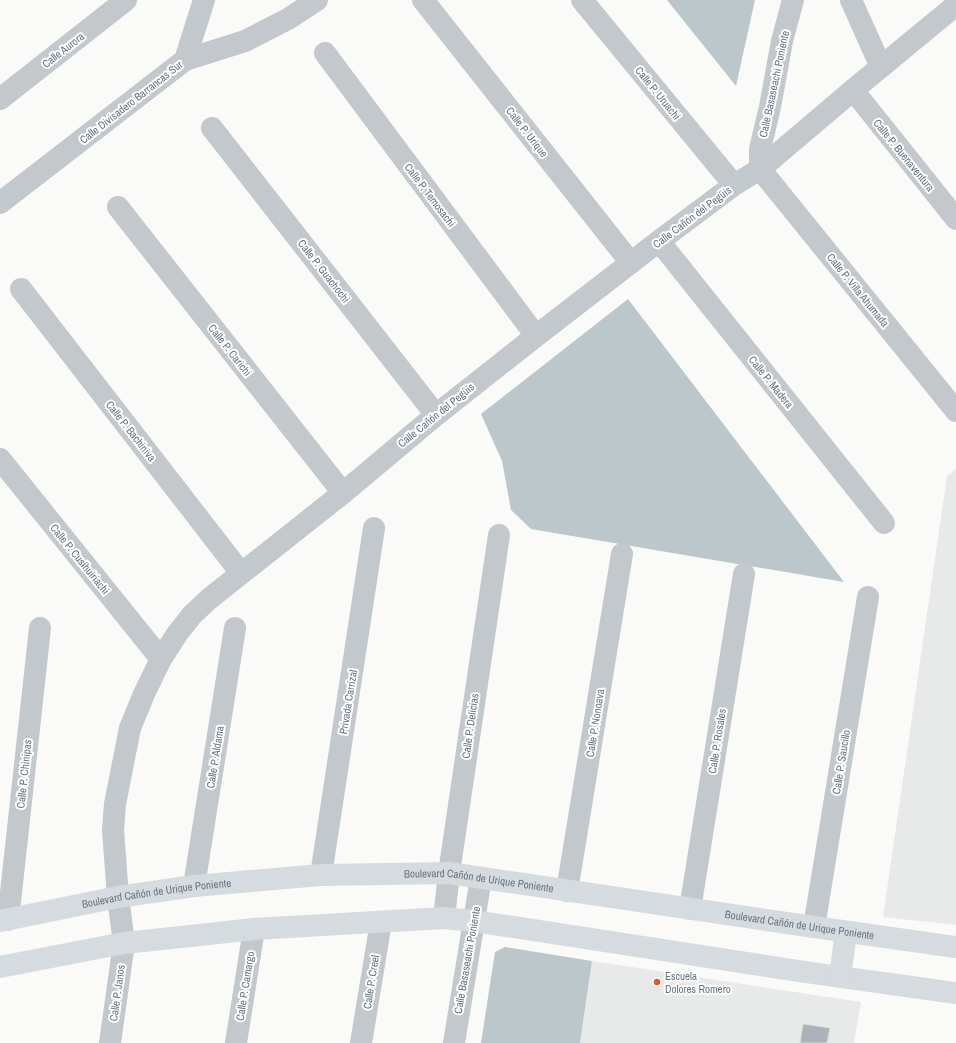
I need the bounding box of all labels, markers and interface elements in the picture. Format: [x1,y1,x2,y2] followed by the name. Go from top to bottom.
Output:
[39,29,87,71] street label: Calle Aurora
[756,29,792,139] street label: Calle Basaseachi Poniente
[77,57,185,147] street label: Calle Divisadero Barrancas Sur
[632,64,684,122] street label: Calle P. Uruachi
[503,104,551,160] street label: Calle P. Urique
[871,116,937,194] street label: Calle P. Buenaventura
[401,160,459,230] street label: Calle P. Temosachi
[650,183,734,251] street label: Calle Cañón del Pegüis
[295,237,353,305] street label: Calle P. Guachochi
[824,250,892,330] street label: Calle P. Villa Ahumada
[205,321,255,379] street label: Calle P. Carichi
[746,353,796,411] street label: Calle P. Madera
[395,379,478,450] street label: Calle Cañón del Pegüis
[103,398,159,464] street label: Calle P. Bachiniva
[47,521,113,597] street label: Calle P. Cusihuiriachi
[336,669,360,735] street label: Privada Carrizal
[583,688,607,758] street label: Calle P. Nonoava
[459,692,482,759] street label: Calle P. Delicias
[705,707,729,774] street label: Calle P. Rosales
[203,725,227,789] street label: Calle P. Aldama
[829,729,853,795] street label: Calle P. Saucillo
[13,738,35,809] street label: Calle P. Chinipas
[404,866,555,895] street label: Boulevard Cañón de Urique Poniente
[80,876,232,911] street label: Boulevard Cañón de Urique Poniente
[451,905,483,1015] street label: Calle Basaseachi Poniente
[724,907,875,942] street label: Boulevard Cañón de Urique Poniente
[233,950,257,1022] street label: Calle P. Camargo
[360,954,382,1010] street label: Calle P. Creel
[106,963,128,1022] street label: Calle P. Janos
[665,969,731,996] place label: Escuela Dolores Romero
[652,977,662,987] marker: Escuela Dolores Romero

